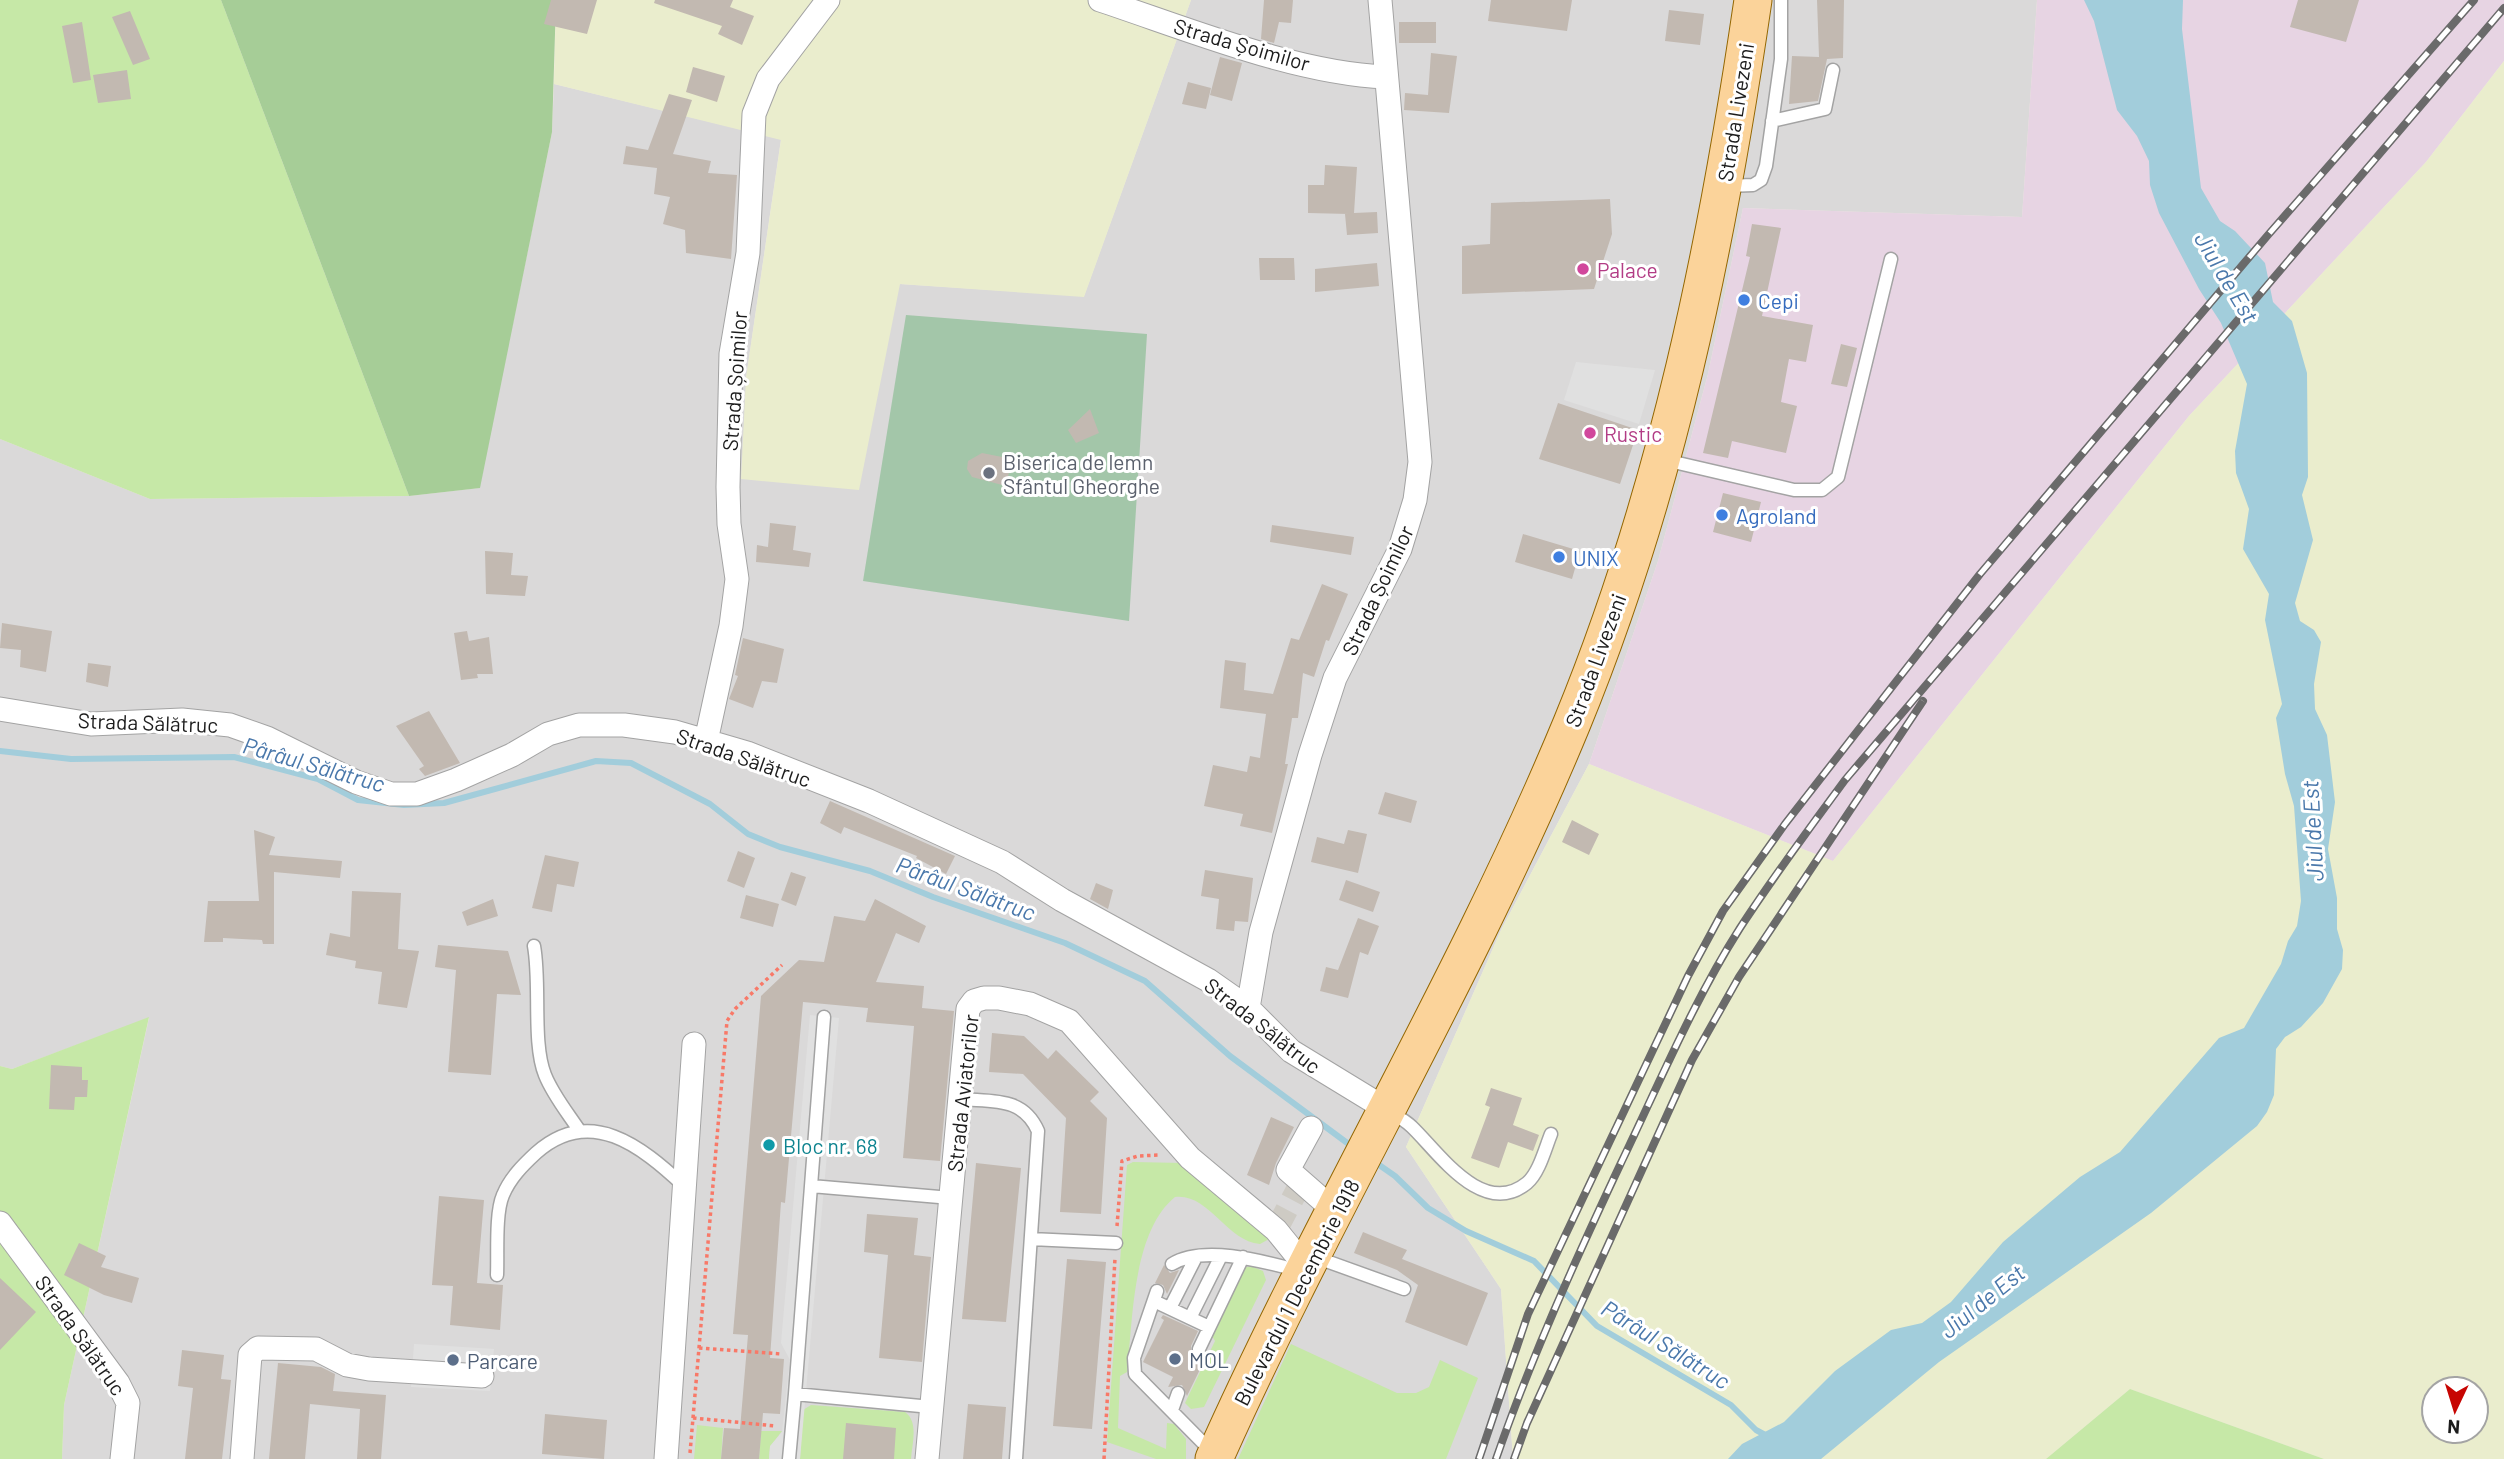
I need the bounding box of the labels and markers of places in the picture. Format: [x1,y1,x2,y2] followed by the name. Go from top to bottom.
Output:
[1597,257,1658,282] place label: Palace
[1575,261,1591,277] marker: Palace
[1758,288,1799,313] place label: Cepi
[1736,292,1752,308] marker: Cepi
[1604,421,1662,446] place label: Rustic
[1582,425,1598,441] marker: Rustic
[1003,449,1160,498] place label: Biserica de lemn Sfântul Gheorghe
[981,465,997,481] marker: Biserica de lemn Sfântul Gheorghe
[1736,503,1817,528] place label: Agroland
[1714,507,1730,523] marker: Agroland
[1573,545,1619,570] place label: UNIX
[1551,549,1567,565] marker: UNIX
[783,1133,878,1158] place label: Bloc nr. 68
[761,1137,777,1153] marker: Bloc nr. 68
[1189,1347,1229,1372] place label: MOL
[467,1348,538,1373] place label: Parcare
[1167,1351,1183,1367] marker: MOL
[445,1352,461,1368] marker: Parcare

